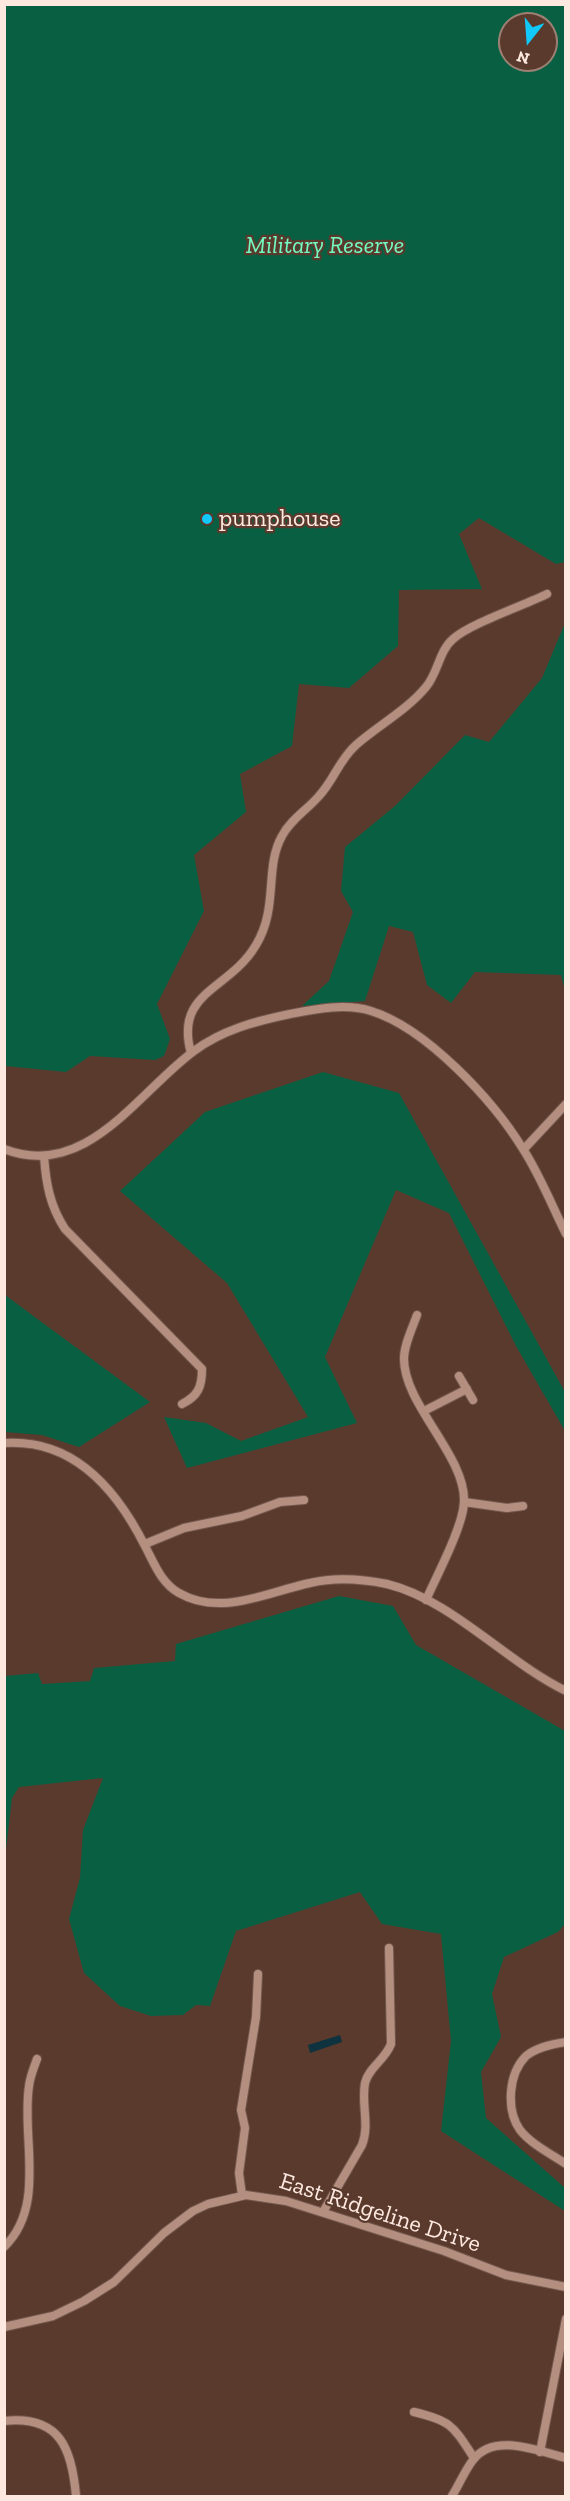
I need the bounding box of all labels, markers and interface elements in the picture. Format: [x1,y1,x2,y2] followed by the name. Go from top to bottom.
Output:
[498,12,558,72] north arrow
[515,47,532,69] text: N
[246,232,404,260] park label: Military Reserve
[219,505,341,533] place label: pumphouse
[200,512,214,526] marker: pumphouse
[276,2167,484,2259] street label: East Ridgeline Drive

